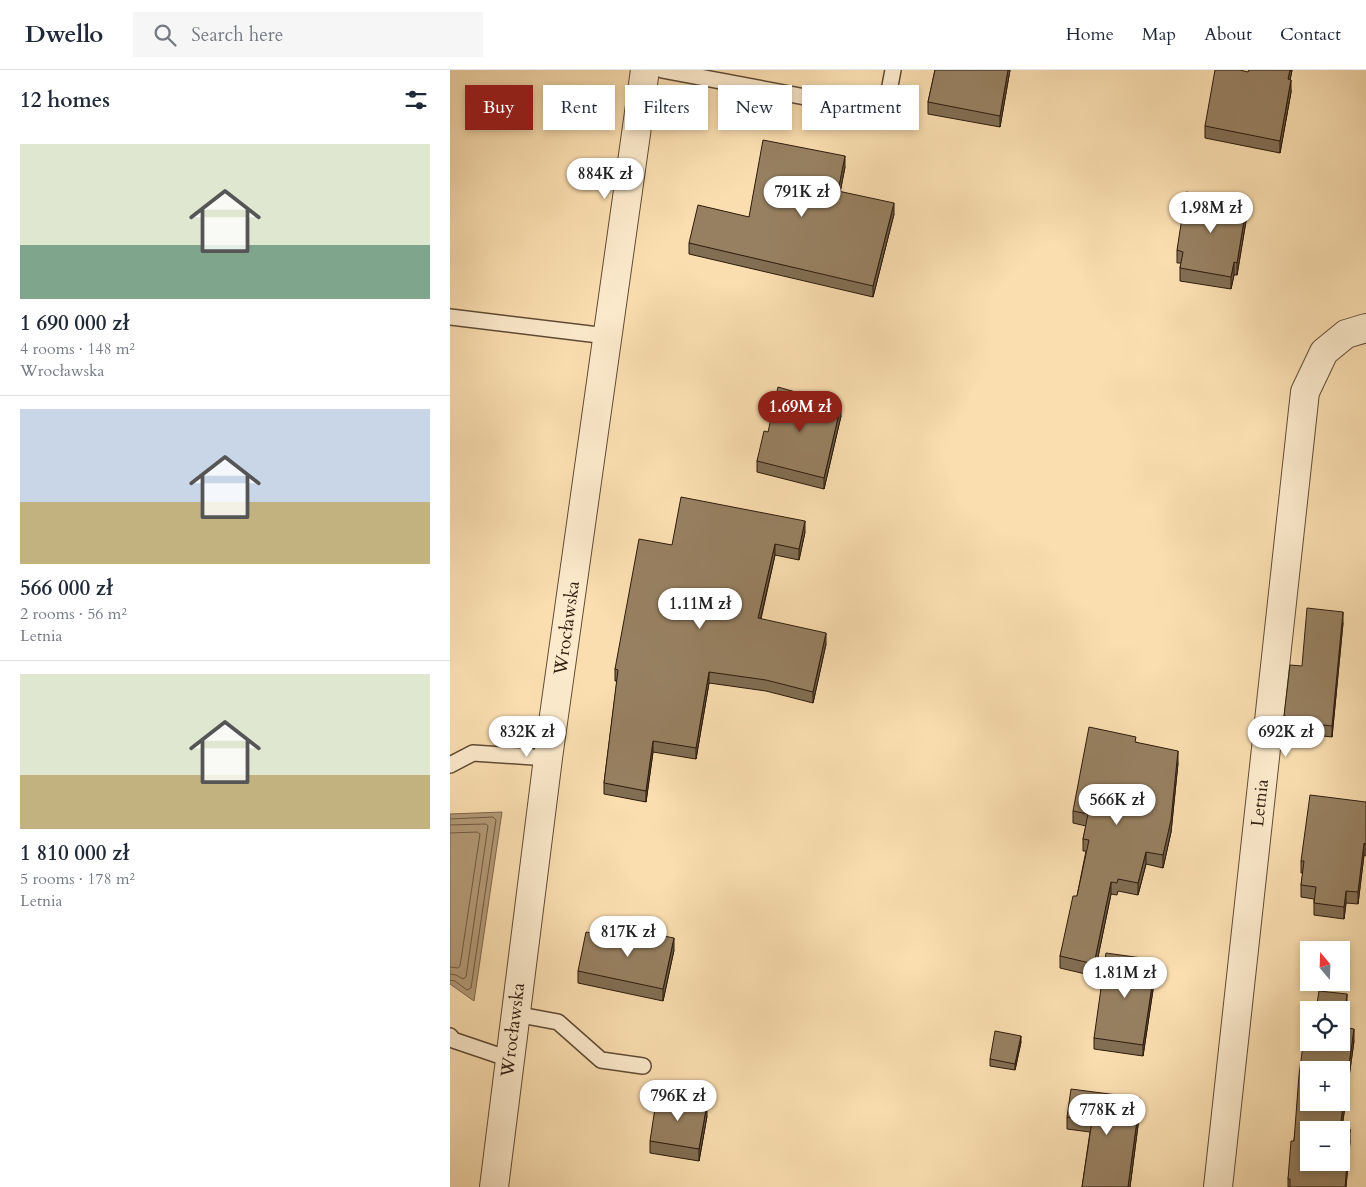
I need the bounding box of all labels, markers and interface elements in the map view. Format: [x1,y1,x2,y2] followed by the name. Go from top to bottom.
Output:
[133,12,483,57] search box
[25,18,103,51] text: Dwello
[151,21,179,49] icon: search
[191,22,283,48] text: Search here
[1066,22,1114,47] text: Home
[1142,22,1176,47] text: Map
[1204,22,1252,47] text: About
[1280,22,1341,47] text: Contact
[465,85,533,130] chip: Buy
[543,85,615,130] chip: Rent
[625,85,708,130] chip: Filters
[718,85,792,130] chip: New
[802,85,919,130] chip: Apartment
[20,86,110,115] text: 12 homes
[402,86,430,114] icon: filters
[559,158,651,200] pin: 884K zł
[578,163,632,185] text: 884K zł
[180,176,270,266] icon: home
[756,176,848,218] pin: 791K zł
[775,181,829,203] text: 791K zł
[1159,191,1263,234] pin: 1.98M zł
[1180,197,1242,219] text: 1.98M zł
[20,309,129,338] text: 1 690 000 zł
[20,338,135,360] text: 4 rooms · 148 m²
[20,360,104,382] text: Wrocławska
[748,390,852,433] pin: 1.69M zł
[769,396,831,418] text: 1.69M zł
[180,442,270,532] icon: home
[20,574,113,603] text: 566 000 zł
[548,579,586,678] street label: Wrocławska
[648,588,752,630] pin: 1.11M zł
[669,593,731,615] text: 1.11M zł
[20,603,127,625] text: 2 rooms · 56 m²
[20,625,63,647] text: Letnia
[180,707,270,797] icon: home
[481,716,573,758] pin: 832K zł
[1240,716,1332,758] pin: 692K zł
[500,721,554,743] text: 832K zł
[1259,721,1313,743] text: 692K zł
[1245,778,1275,828] street label: Letnia
[1071,784,1163,826] pin: 566K zł
[1090,789,1144,811] text: 566K zł
[20,839,129,868] text: 1 810 000 zł
[20,868,135,890] text: 5 rooms · 178 m²
[20,890,63,912] text: Letnia
[582,916,674,958] pin: 817K zł
[601,921,655,943] text: 817K zł
[1300,941,1350,991] north arrow
[1300,941,1350,1171] map controls
[1073,956,1177,999] pin: 1.81M zł
[1094,962,1156,984] text: 1.81M zł
[495,981,531,1080] street label: Wrocławska
[1300,1001,1350,1051] button: locate
[1300,1061,1350,1111] button: +
[632,1080,724,1122] pin: 796K zł
[651,1085,705,1107] text: 796K zł
[1061,1094,1153,1136] pin: 778K zł
[1080,1099,1134,1121] text: 778K zł
[1300,1121,1350,1171] button: −

